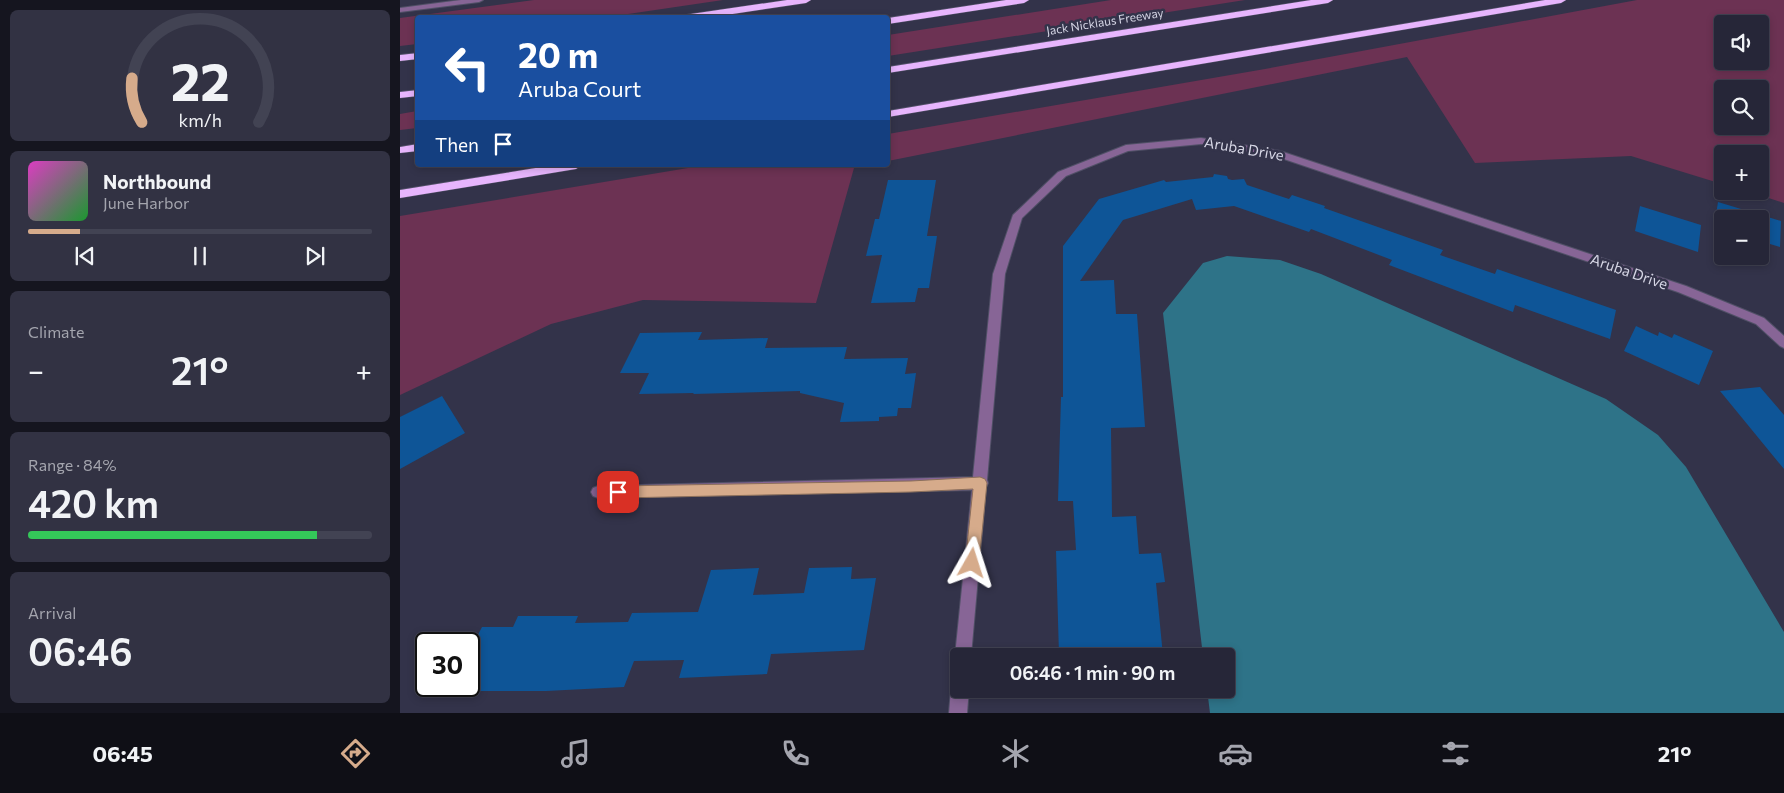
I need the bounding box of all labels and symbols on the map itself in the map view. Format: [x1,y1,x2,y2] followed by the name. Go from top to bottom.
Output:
[1045,5,1165,38] street label: Jack Nicklaus Freeway
[1203,132,1285,164] street label: Aruba Drive
[1588,249,1670,293] street label: Aruba Drive
[597,471,639,513] pin
[945,536,997,588] position arrow
[415,632,480,697] speed limit sign: 30

